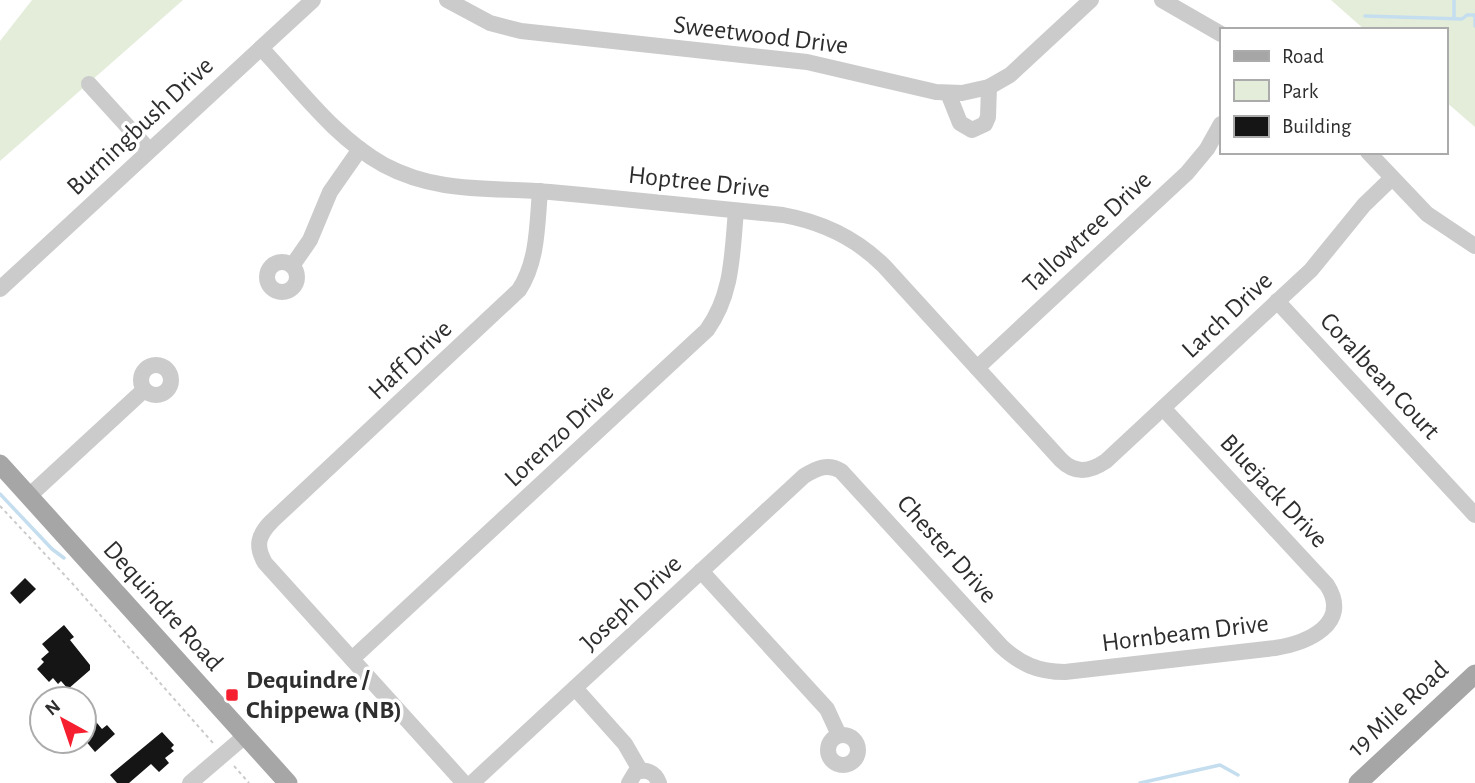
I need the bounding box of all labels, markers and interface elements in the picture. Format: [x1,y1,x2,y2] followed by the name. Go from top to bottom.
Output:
[672,11,850,59] street label: Sweetwood Drive
[1220,28,1447,154] legend
[1282,46,1324,67] text: Road
[62,52,218,200] street label: Burningbush Drive
[1282,81,1319,102] text: Park
[1282,116,1352,137] text: Building
[627,162,771,202] street label: Hoptree Drive
[1018,166,1156,298] street label: Tallowtree Drive
[1177,267,1277,363] street label: Larch Drive
[1315,308,1445,444] street label: Coralbean Court
[363,315,457,405] street label: Haff Drive
[500,378,618,492] street label: Lorenzo Drive
[1215,429,1333,553] street label: Bluejack Drive
[892,490,1002,608] street label: Chester Drive
[98,536,228,676] street label: Dequindre Road
[576,550,686,656] street label: Joseph Drive
[1100,610,1270,656] street label: Hornbeam Drive
[1343,656,1453,762] street label: 19 Mile Road
[246,667,402,723] place label: Dequindre / Chippewa (NB)
[28,685,98,755] north arrow
[224,687,240,703] marker: Dequindre / Chippewa (NB)
[42,697,64,720] text: N

